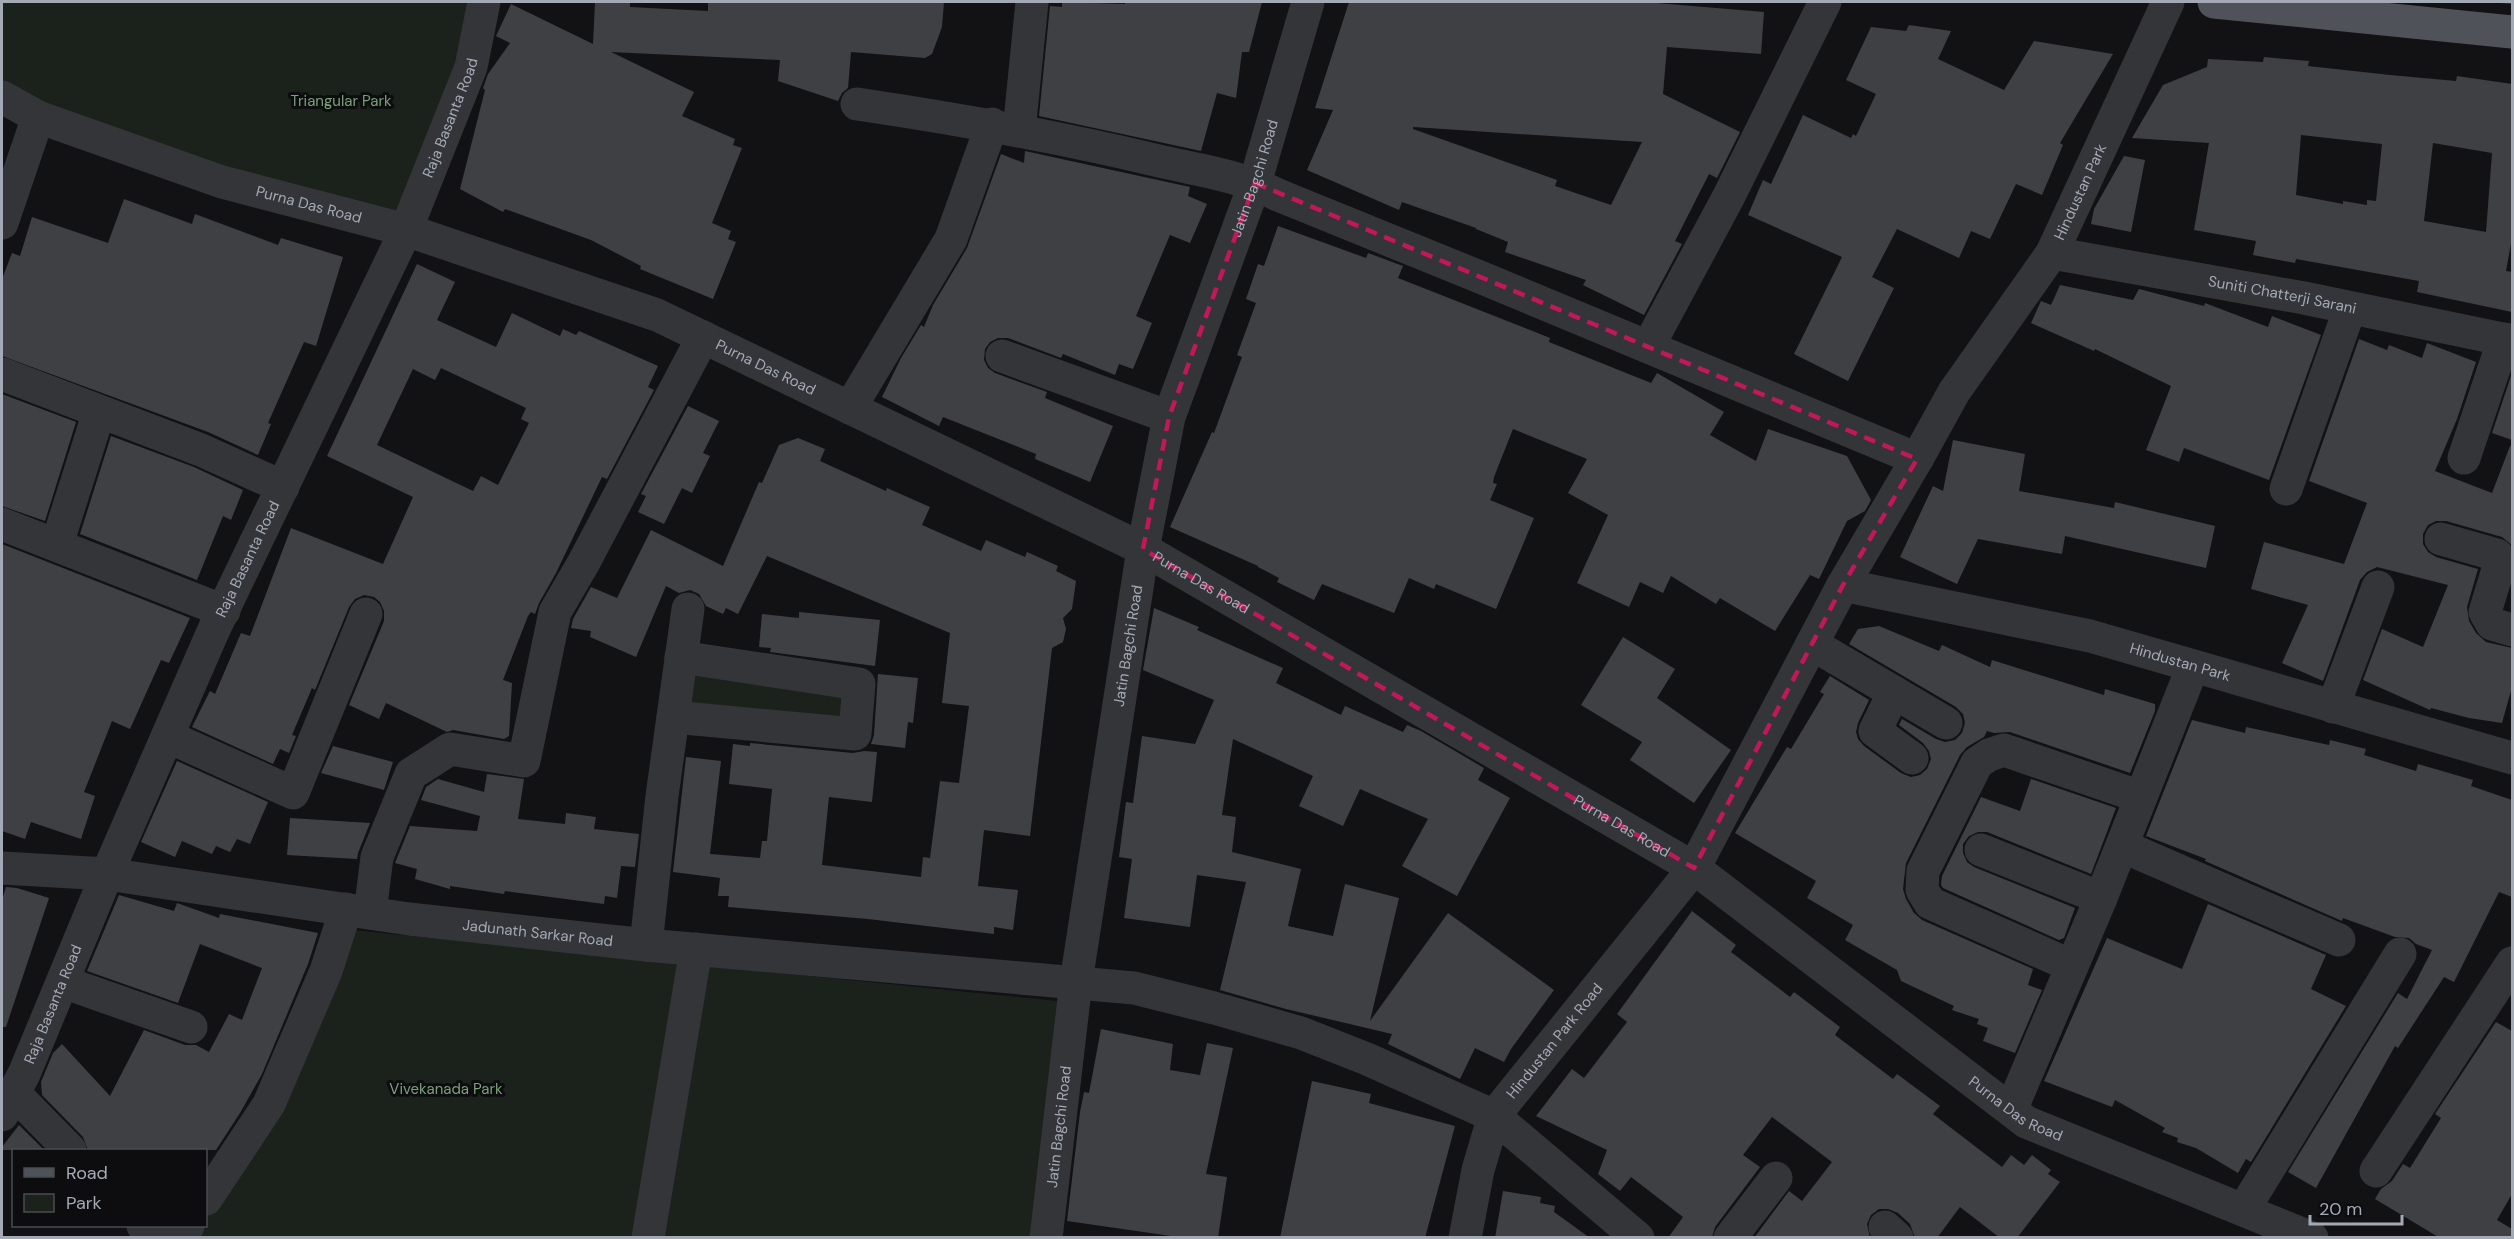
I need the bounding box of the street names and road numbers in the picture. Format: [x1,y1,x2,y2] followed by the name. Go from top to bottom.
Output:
[418,56,483,181] street label: Raja Basanta Road
[1226,117,1283,240] street label: Jatin Bagchi Road
[2049,140,2111,243] street label: Hindustan Park
[254,181,364,228] street label: Purna Das Road
[2207,271,2358,319] street label: Suniti Chatterji Sarani
[712,335,819,400] street label: Purna Das Road
[211,497,284,621] street label: Raja Basanta Road
[1149,547,1253,619] street label: Purna Das Road
[1109,584,1147,708] street label: Jatin Bagchi Road
[2127,638,2233,686] street label: Hindustan Park
[1570,790,1674,862] street label: Purna Das Road
[461,915,614,951] street label: Jadunath Sarkar Road
[19,942,87,1067] street label: Raja Basanta Road
[1502,979,1607,1103] street label: Hindustan Park Road
[1042,1065,1076,1189] street label: Jatin Bagchi Road
[1964,1072,2066,1146] street label: Purna Das Road

